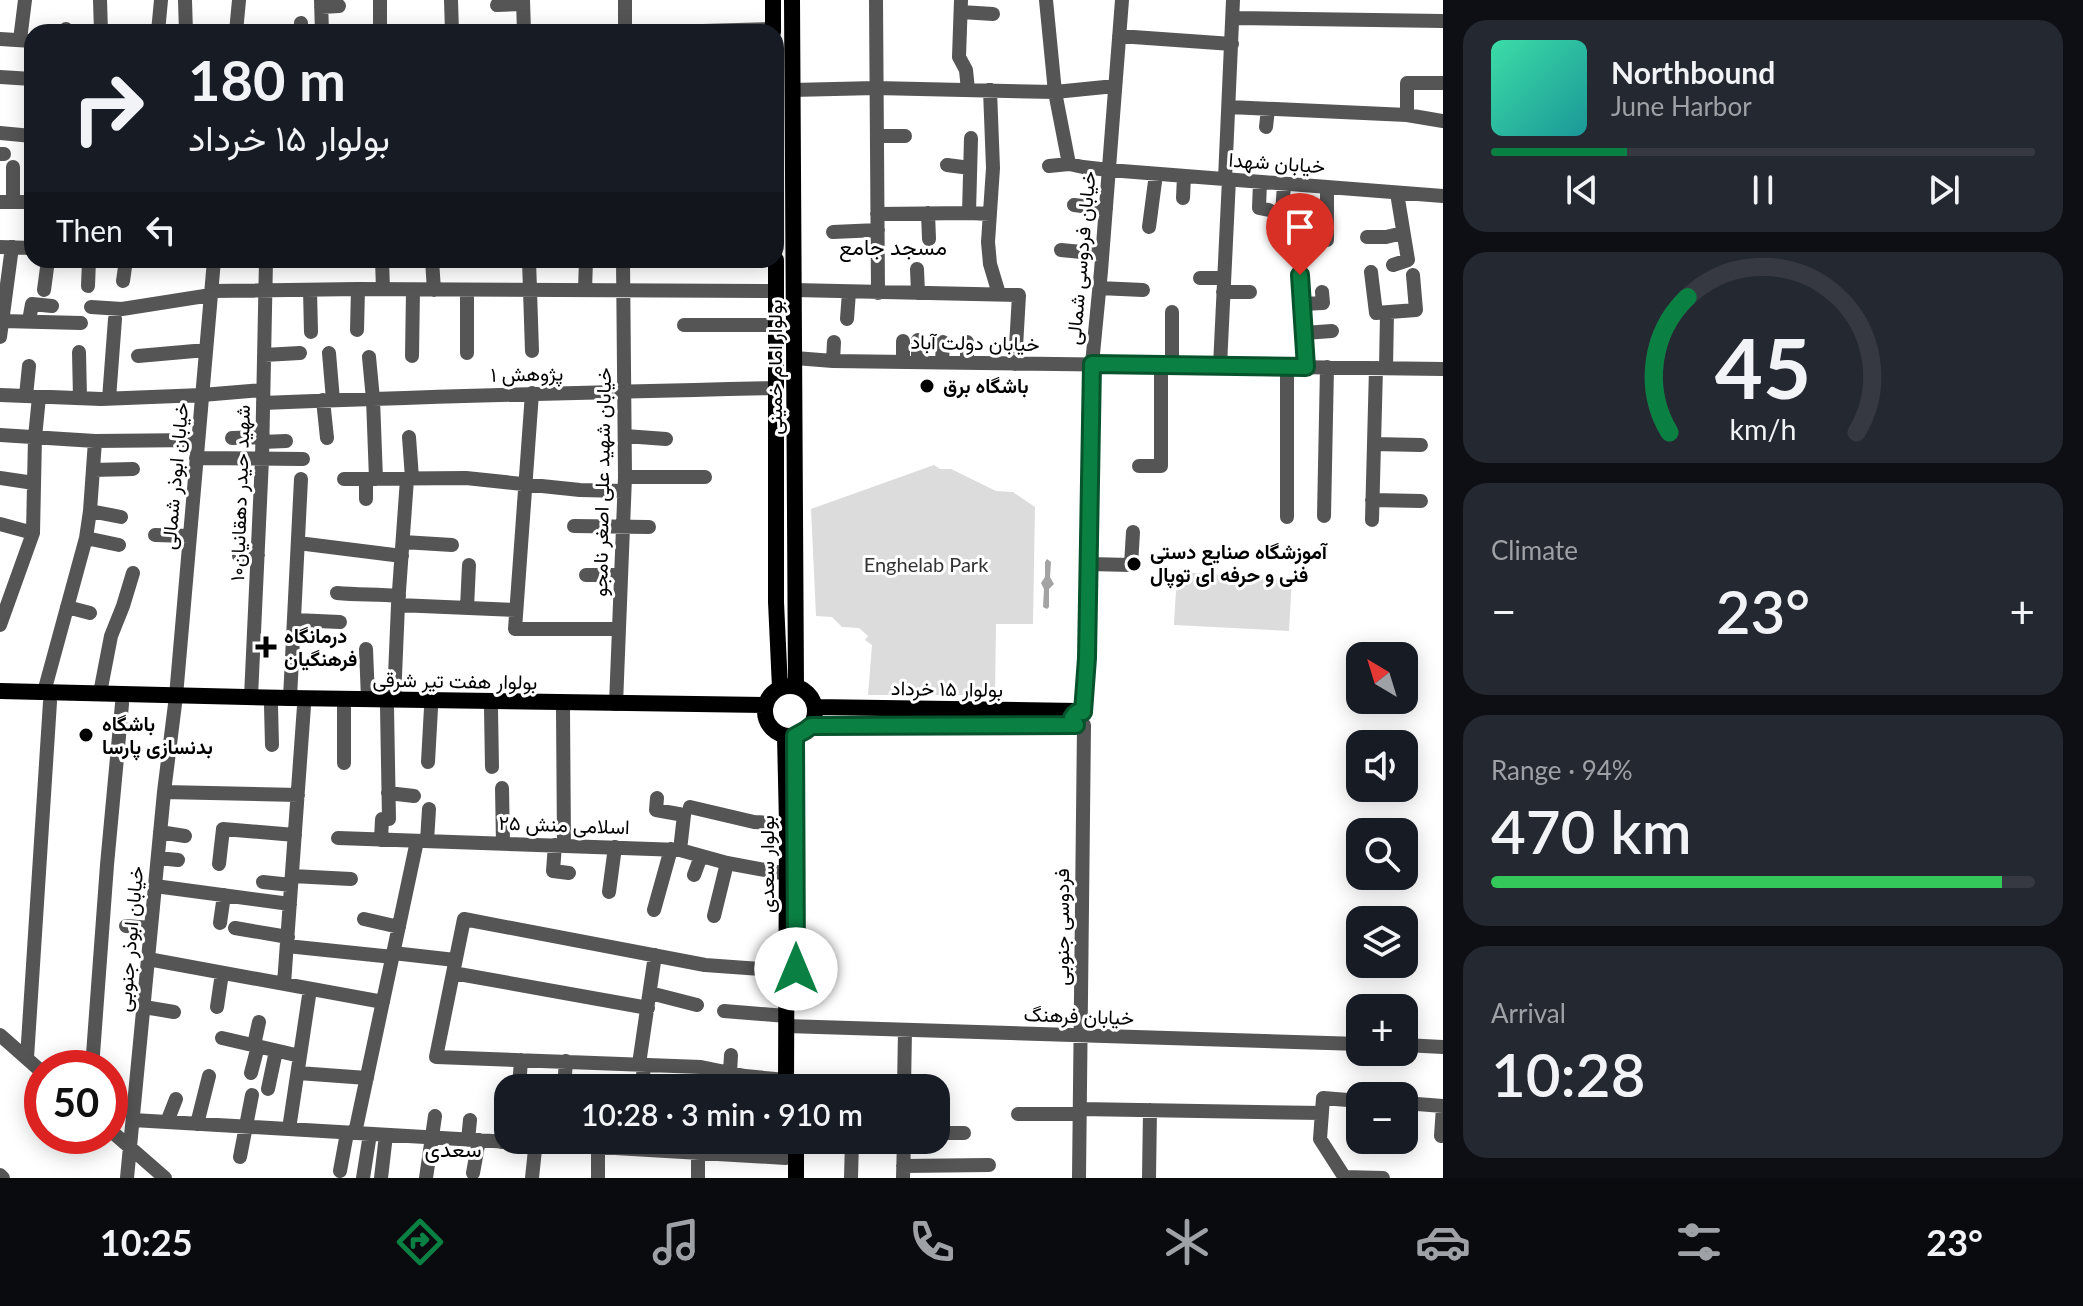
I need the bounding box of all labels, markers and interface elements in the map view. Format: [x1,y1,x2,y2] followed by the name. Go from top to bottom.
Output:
[188,46,346,113] text: 180 m
[1611,54,1775,90] text: Northbound
[56,56,160,160] icon: right
[1611,90,1752,122] text: June Harbor
[188,115,390,159] text: بولوار ۱۵ خرداد
[1228,147,1326,179] street label: خیابان شهدا
[1560,168,1604,212] icon: previous
[1741,168,1785,212] icon: pause
[1922,168,1966,212] icon: next
[1060,170,1102,346] street label: خیابان فردوسی شمالی
[1266,193,1334,275] pin
[1278,205,1322,249] icon: arrive
[139,208,183,252] icon: left
[56,212,123,248] text: Then
[839,233,947,262] district label: مسجد جامع
[762,299,788,435] street label: بولوار امام خمینی
[1715,317,1811,417] text: 45
[910,329,1040,357] street label: خیابان دولت آباد
[490,360,564,389] street label: پژوهش ۱
[587,367,617,597] street label: خیابان شهید علی اصغر نامجو
[943,373,1029,399] place label: باشگاه برق
[918,377,936,395] marker: باشگاه برق
[156,401,194,551] street label: خیابان ابوذر شمالی
[224,404,256,582] street label: شهید حیدر دهقانیان۱۰
[1730,413,1796,447] text: km/h
[1491,534,1578,566] text: Climate
[1150,539,1329,589] place label: آموزشگاه صنایع دستی فنی و حرفه ای توپال
[864,552,989,576] park label: Enghelab Park
[1125,555,1143,573] marker: آموزشگاه صنایع دستی فنی و حرفه ای توپال
[1716,575,1810,647] text: 23°
[1491,585,1517,637] text: −
[2009,585,2035,637] text: +
[284,623,357,672] place label: درمانگاه فرهنگیان
[255,636,277,658] marker: درمانگاه فرهنگیان
[1346,642,1418,714] north arrow
[1346,642,1418,1154] map controls
[372,667,538,695] street label: بولوار هفت تیر شرقی
[891,675,1003,703] street label: بولوار ۱۵ خرداد
[102,711,213,761] place label: باشگاه بدنسازی پارسا
[77,726,95,744] marker: باشگاه بدنسازی پارسا
[1346,730,1418,802] button: sound
[1491,754,1633,786] text: Range · 94%
[1491,795,1692,867] text: 470 km
[498,810,630,839] street label: اسلامی منش ۲۵
[754,815,780,913] street label: بولوار سعدی
[1346,818,1418,890] button: search
[111,865,149,1013] street label: خیابان ابوذر جنوبی
[1049,868,1075,986] street label: فردوسی جنوبی
[1346,906,1418,978] button: layers
[754,927,838,1011] position arrow
[1346,994,1418,1066] button: +
[1491,997,1566,1029] text: Arrival
[1023,1001,1135,1031] street label: خیابان فرهنگ
[1491,1038,1645,1110] text: 10:28
[24,1050,128,1154] speed limit sign: 50
[1346,1082,1418,1154] button: −
[581,1096,863,1132] text: 10:28 · 3 min · 910 m
[424,1135,482,1163] district label: سعدی
[392,1214,448,1270] icon: directions
[648,1214,704,1270] icon: music
[904,1214,960,1270] icon: phone
[1159,1214,1215,1270] icon: climate
[1415,1214,1471,1270] icon: car
[1671,1214,1727,1270] icon: filters
[100,1220,193,1264] text: 10:25
[1926,1220,1983,1264] text: 23°

